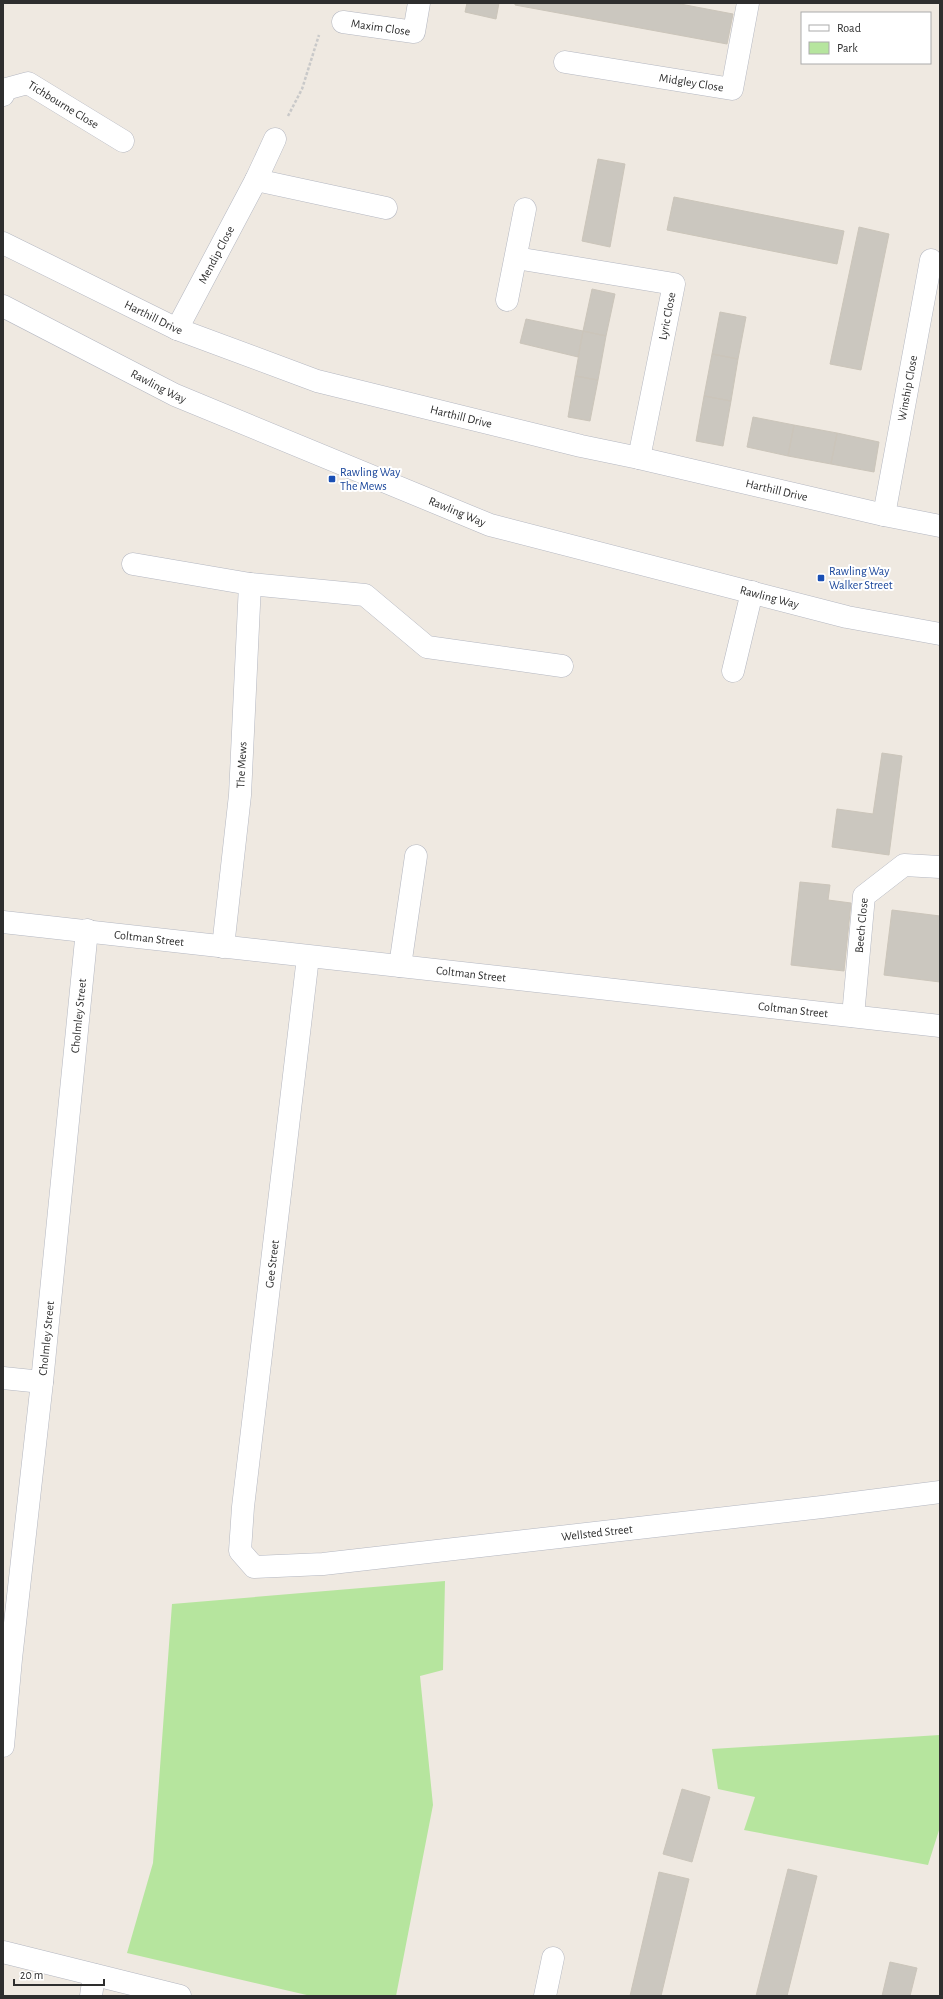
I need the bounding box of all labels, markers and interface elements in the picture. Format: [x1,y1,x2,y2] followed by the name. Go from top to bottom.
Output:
[801,12,931,64] legend
[350,17,411,37] street label: Maxim Close
[837,22,861,34] text: Road
[837,42,858,54] text: Park
[658,71,725,94] street label: Midgley Close
[26,79,101,131] street label: Tichbourne Close
[196,224,236,286] street label: Mendip Close
[657,291,678,341] street label: Lyric Close
[123,298,184,337] street label: Harthill Drive
[895,354,919,422] street label: Winship Close
[129,367,188,406] street label: Rawling Way
[429,403,493,430] street label: Harthill Drive
[340,466,400,492] place label: Rawling Way The Mews
[327,474,337,484] marker: Rawling Way The Mews
[745,477,809,503] street label: Harthill Drive
[427,494,487,529] street label: Rawling Way
[829,565,893,591] place label: Rawling Way Walker Street
[816,573,826,583] marker: Rawling Way Walker Street
[739,584,800,611] street label: Rawling Way
[234,741,249,789] street label: The Mews
[853,897,870,954] street label: Beech Close
[114,928,185,948] street label: Coltman Street
[436,964,507,984] street label: Coltman Street
[69,978,88,1054] street label: Cholmley Street
[758,1000,829,1020] street label: Coltman Street
[263,1239,281,1289] street label: Gee Street
[37,1300,56,1376] street label: Cholmley Street
[561,1523,634,1543] street label: Wellsted Street
[14,1961,104,1987] scale bar
[20,1969,43,1981] text: 20 m

